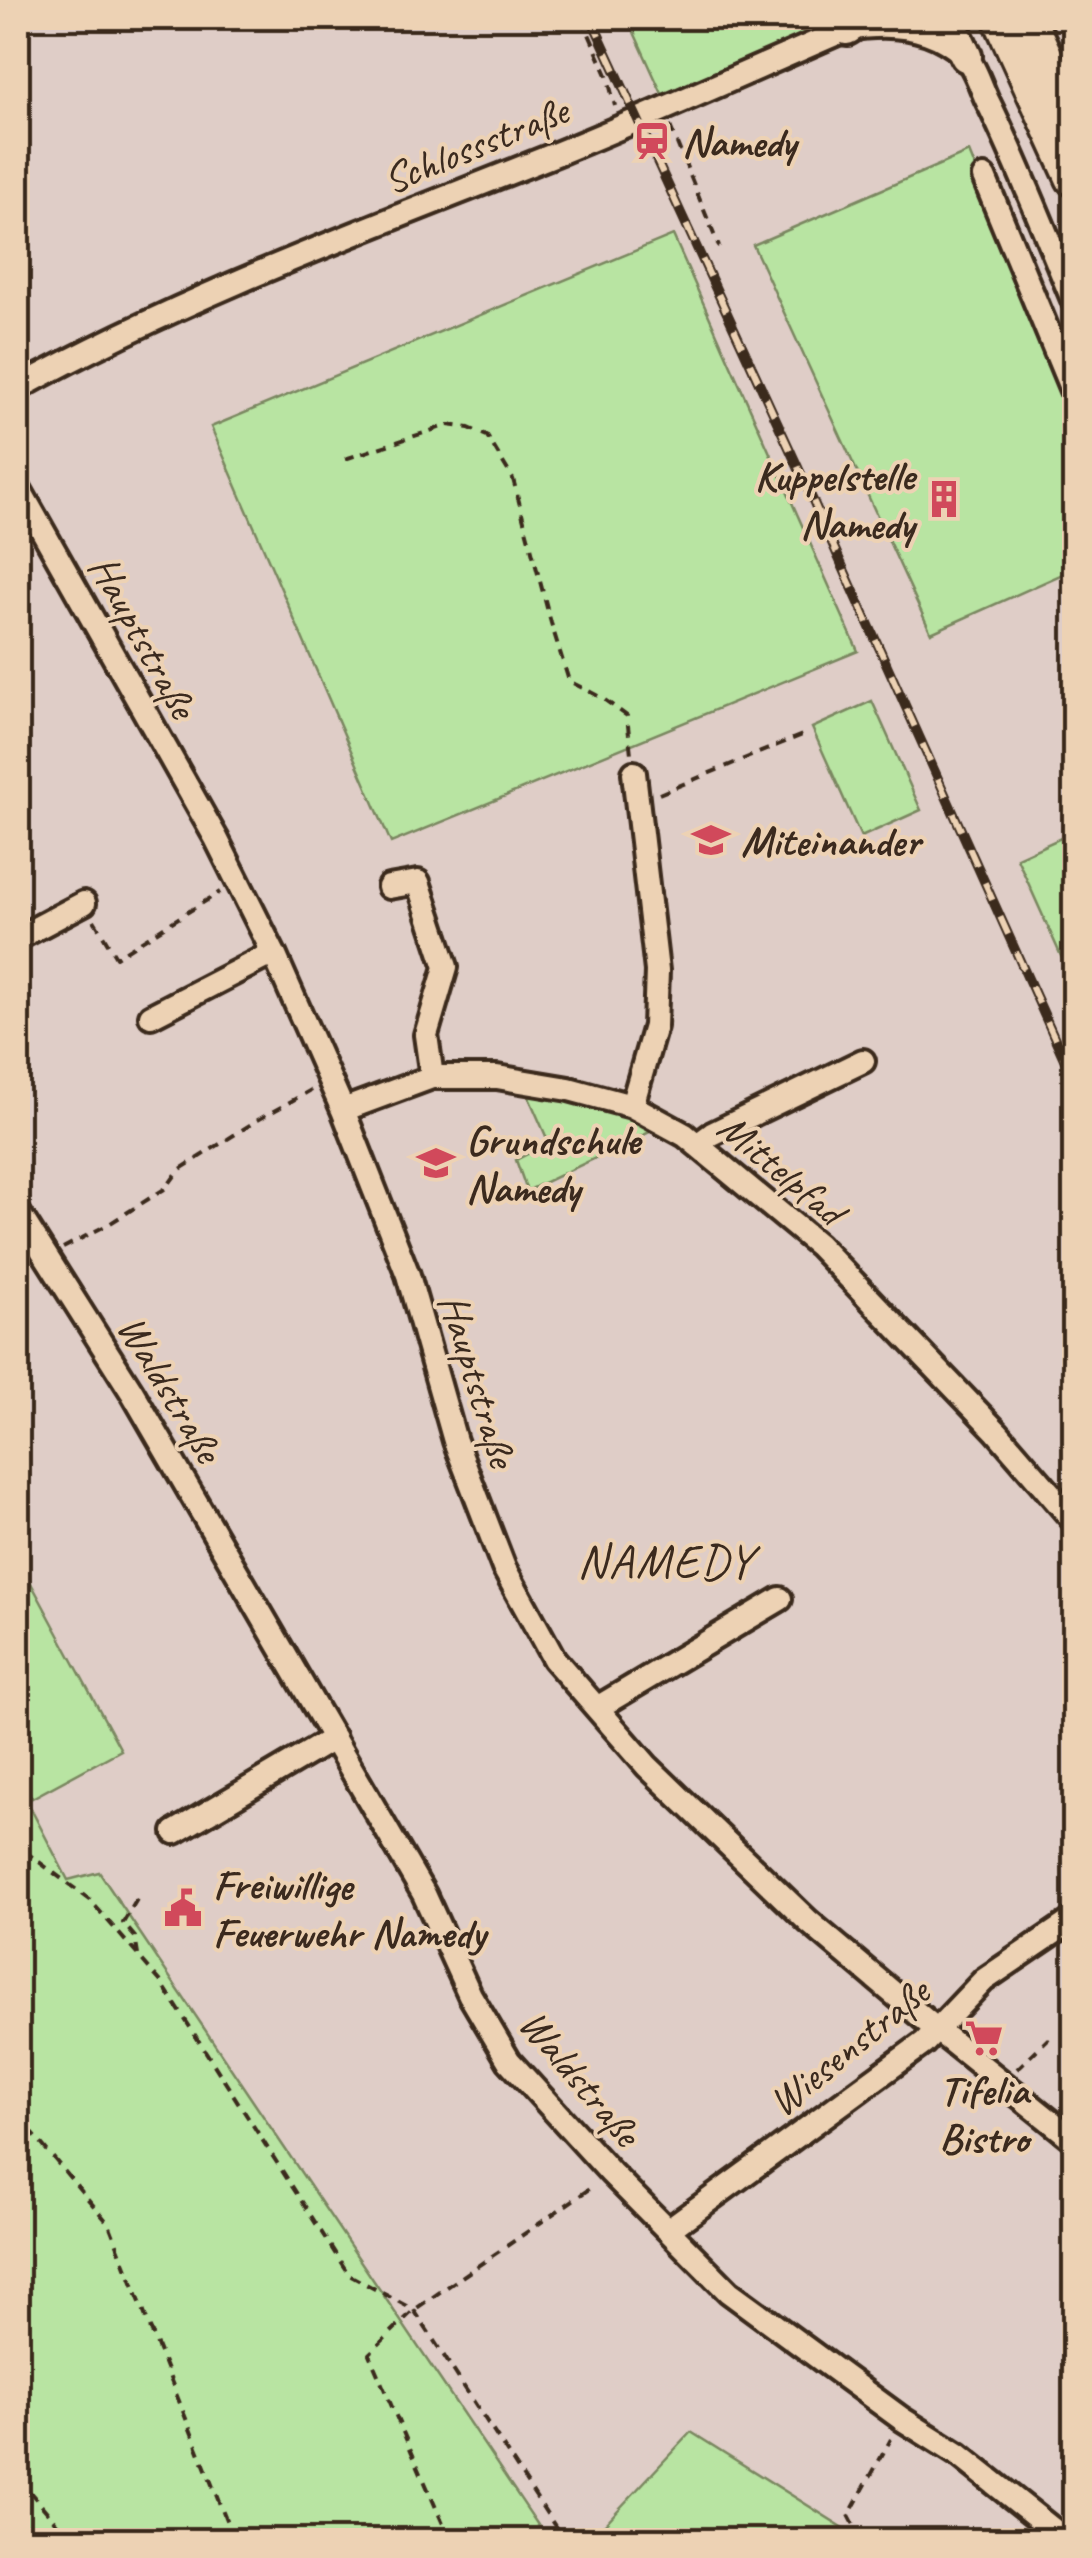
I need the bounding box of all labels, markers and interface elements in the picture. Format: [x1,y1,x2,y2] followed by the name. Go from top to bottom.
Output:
[375,83,579,206] street label: Schlossstraße
[682,116,801,169] place label: Namedy
[631,120,673,162] station icon: Namedy
[755,450,919,551] place label: Kuppelstelle Namedy
[923,478,965,520] building icon: Kuppelstelle Namedy
[76,546,211,730] street label: Hauptstraße
[741,815,924,868] place label: Miteinander
[690,819,732,861] school or university icon: Miteinander
[707,1101,859,1241] street label: Mittelpfad
[466,1114,643,1215] place label: Grundschule Namedy
[415,1142,457,1184] school or university icon: Grundschule Namedy
[426,1287,530,1477] street label: Hauptstraße
[105,1305,236,1475] street label: Waldstraße
[577,1531,761,1591] district label: NAMEDY
[213,1859,489,1960] place label: Freiwillige Feuerwehr Namedy
[162,1887,204,1929] public building icon: Freiwillige Feuerwehr Namedy
[758,1964,943,2128] street label: Wiesenstraße
[507,1999,655,2160] street label: Waldstraße
[963,2017,1005,2059] supermarket icon: Tifelia Bistro
[939,2064,1033,2165] place label: Tifelia Bistro

